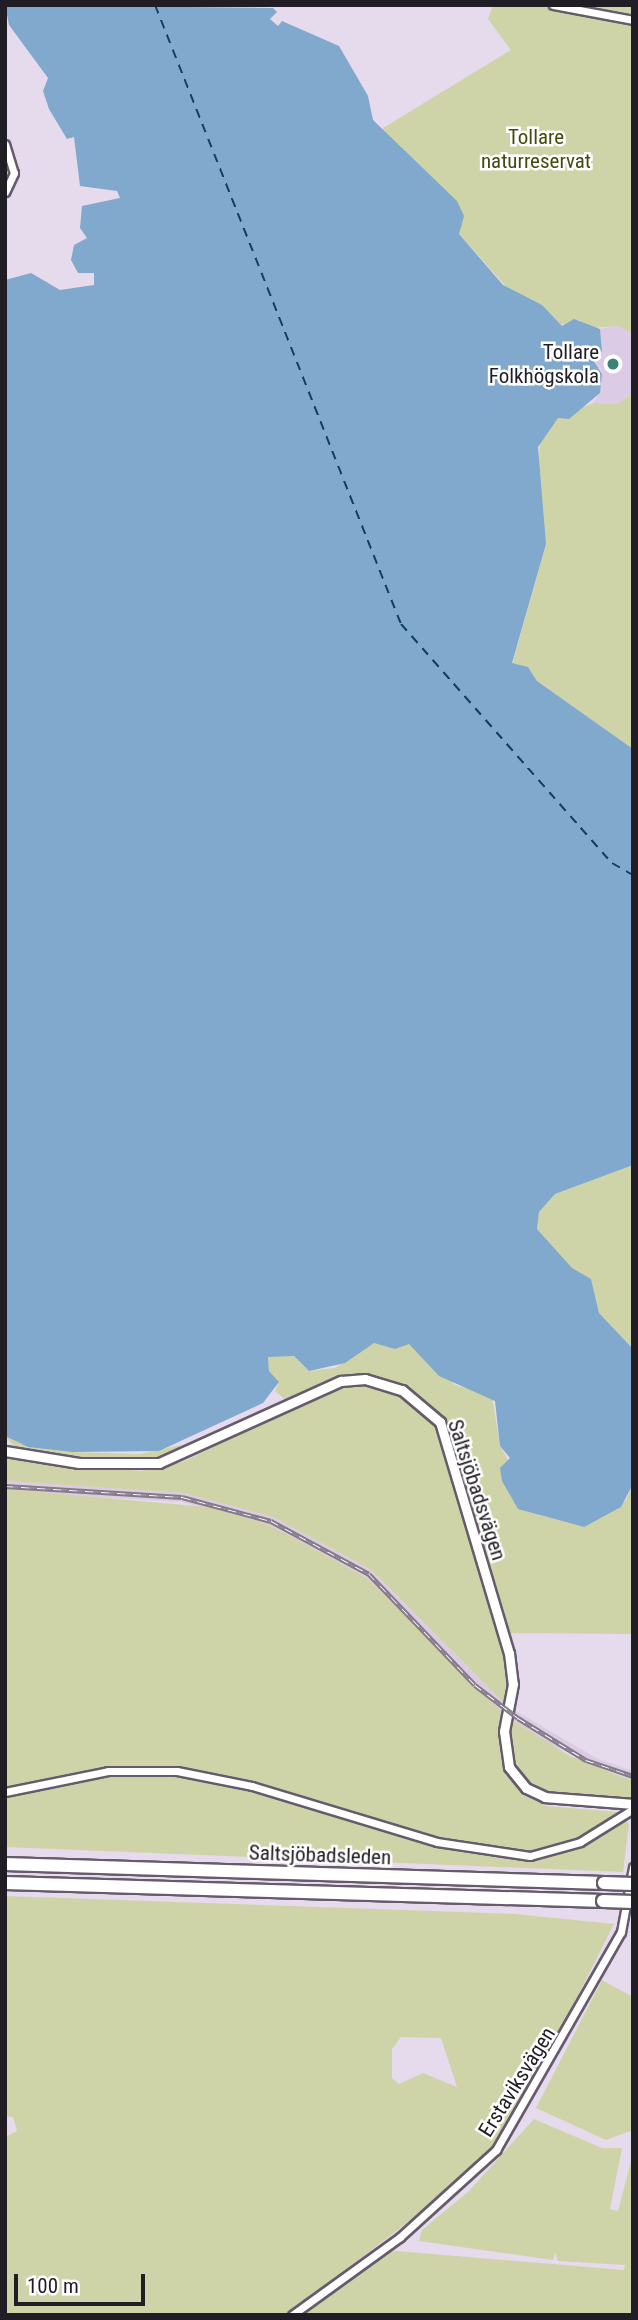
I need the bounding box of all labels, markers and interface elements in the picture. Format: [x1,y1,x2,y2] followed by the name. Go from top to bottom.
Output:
[481,124,591,174] park label: Tollare naturreservat
[489,339,599,389] place label: Tollare Folkhögskola
[605,356,621,372] marker: Tollare Folkhögskola
[442,1416,512,1564] street label: Saltsjöbadsvägen
[248,1840,392,1870] street label: Saltsjöbadsleden
[473,2022,561,2142] street label: Erstaviksvägen
[18,2260,149,2304] scale bar
[27,2274,79,2298] text: 100 m

